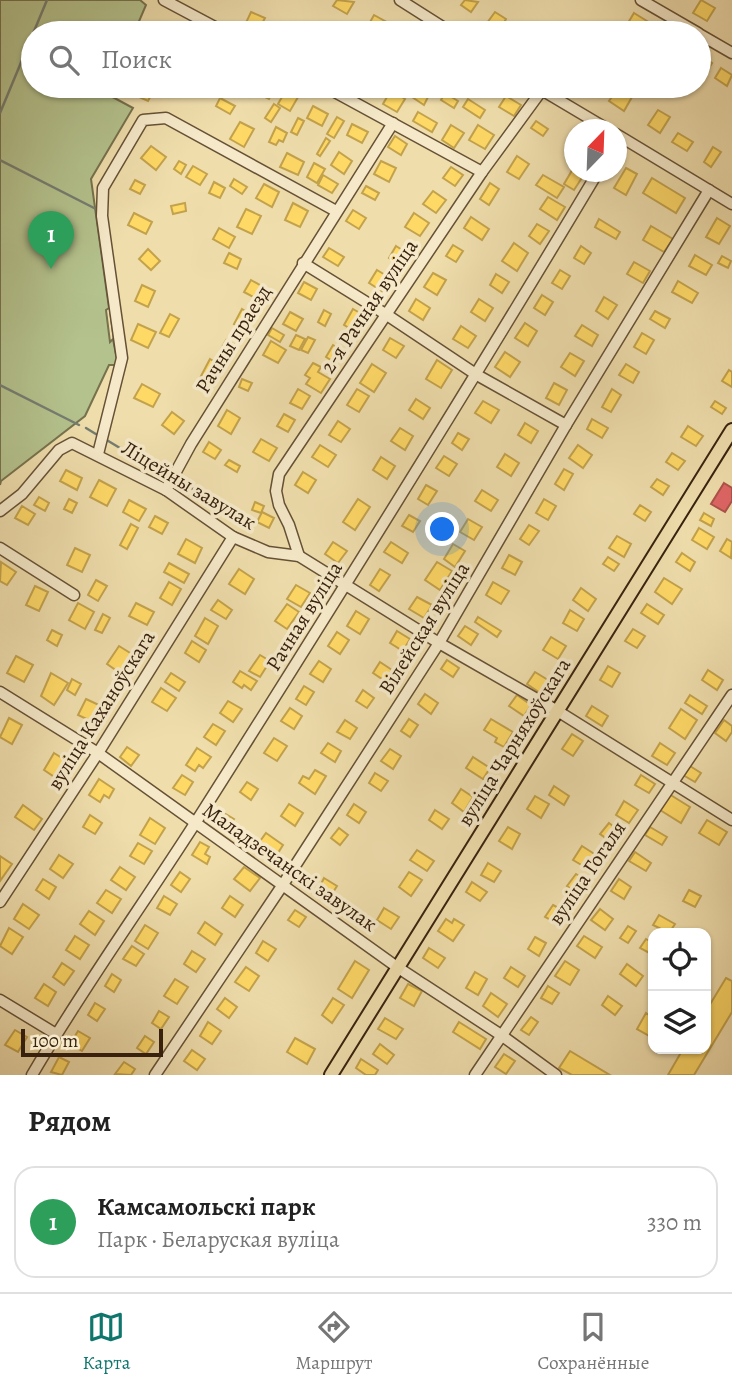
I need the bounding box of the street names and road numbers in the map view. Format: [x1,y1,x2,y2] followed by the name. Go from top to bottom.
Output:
[314,233,424,379] street label: 2-я Рачная вуліца
[189,279,277,399] street label: Рачны праезд
[116,434,262,536] street label: Ліцейны завулак
[259,556,349,676] street label: Рачная вуліца
[372,556,476,700] street label: Вілейская вуліца
[41,625,162,795] street label: вуліца Каханоўскага
[451,652,577,832] street label: вуліца Чарняхоўскага
[197,796,383,938] street label: Маладзечанскі завулак
[542,815,632,931] street label: вуліца Гогаля

